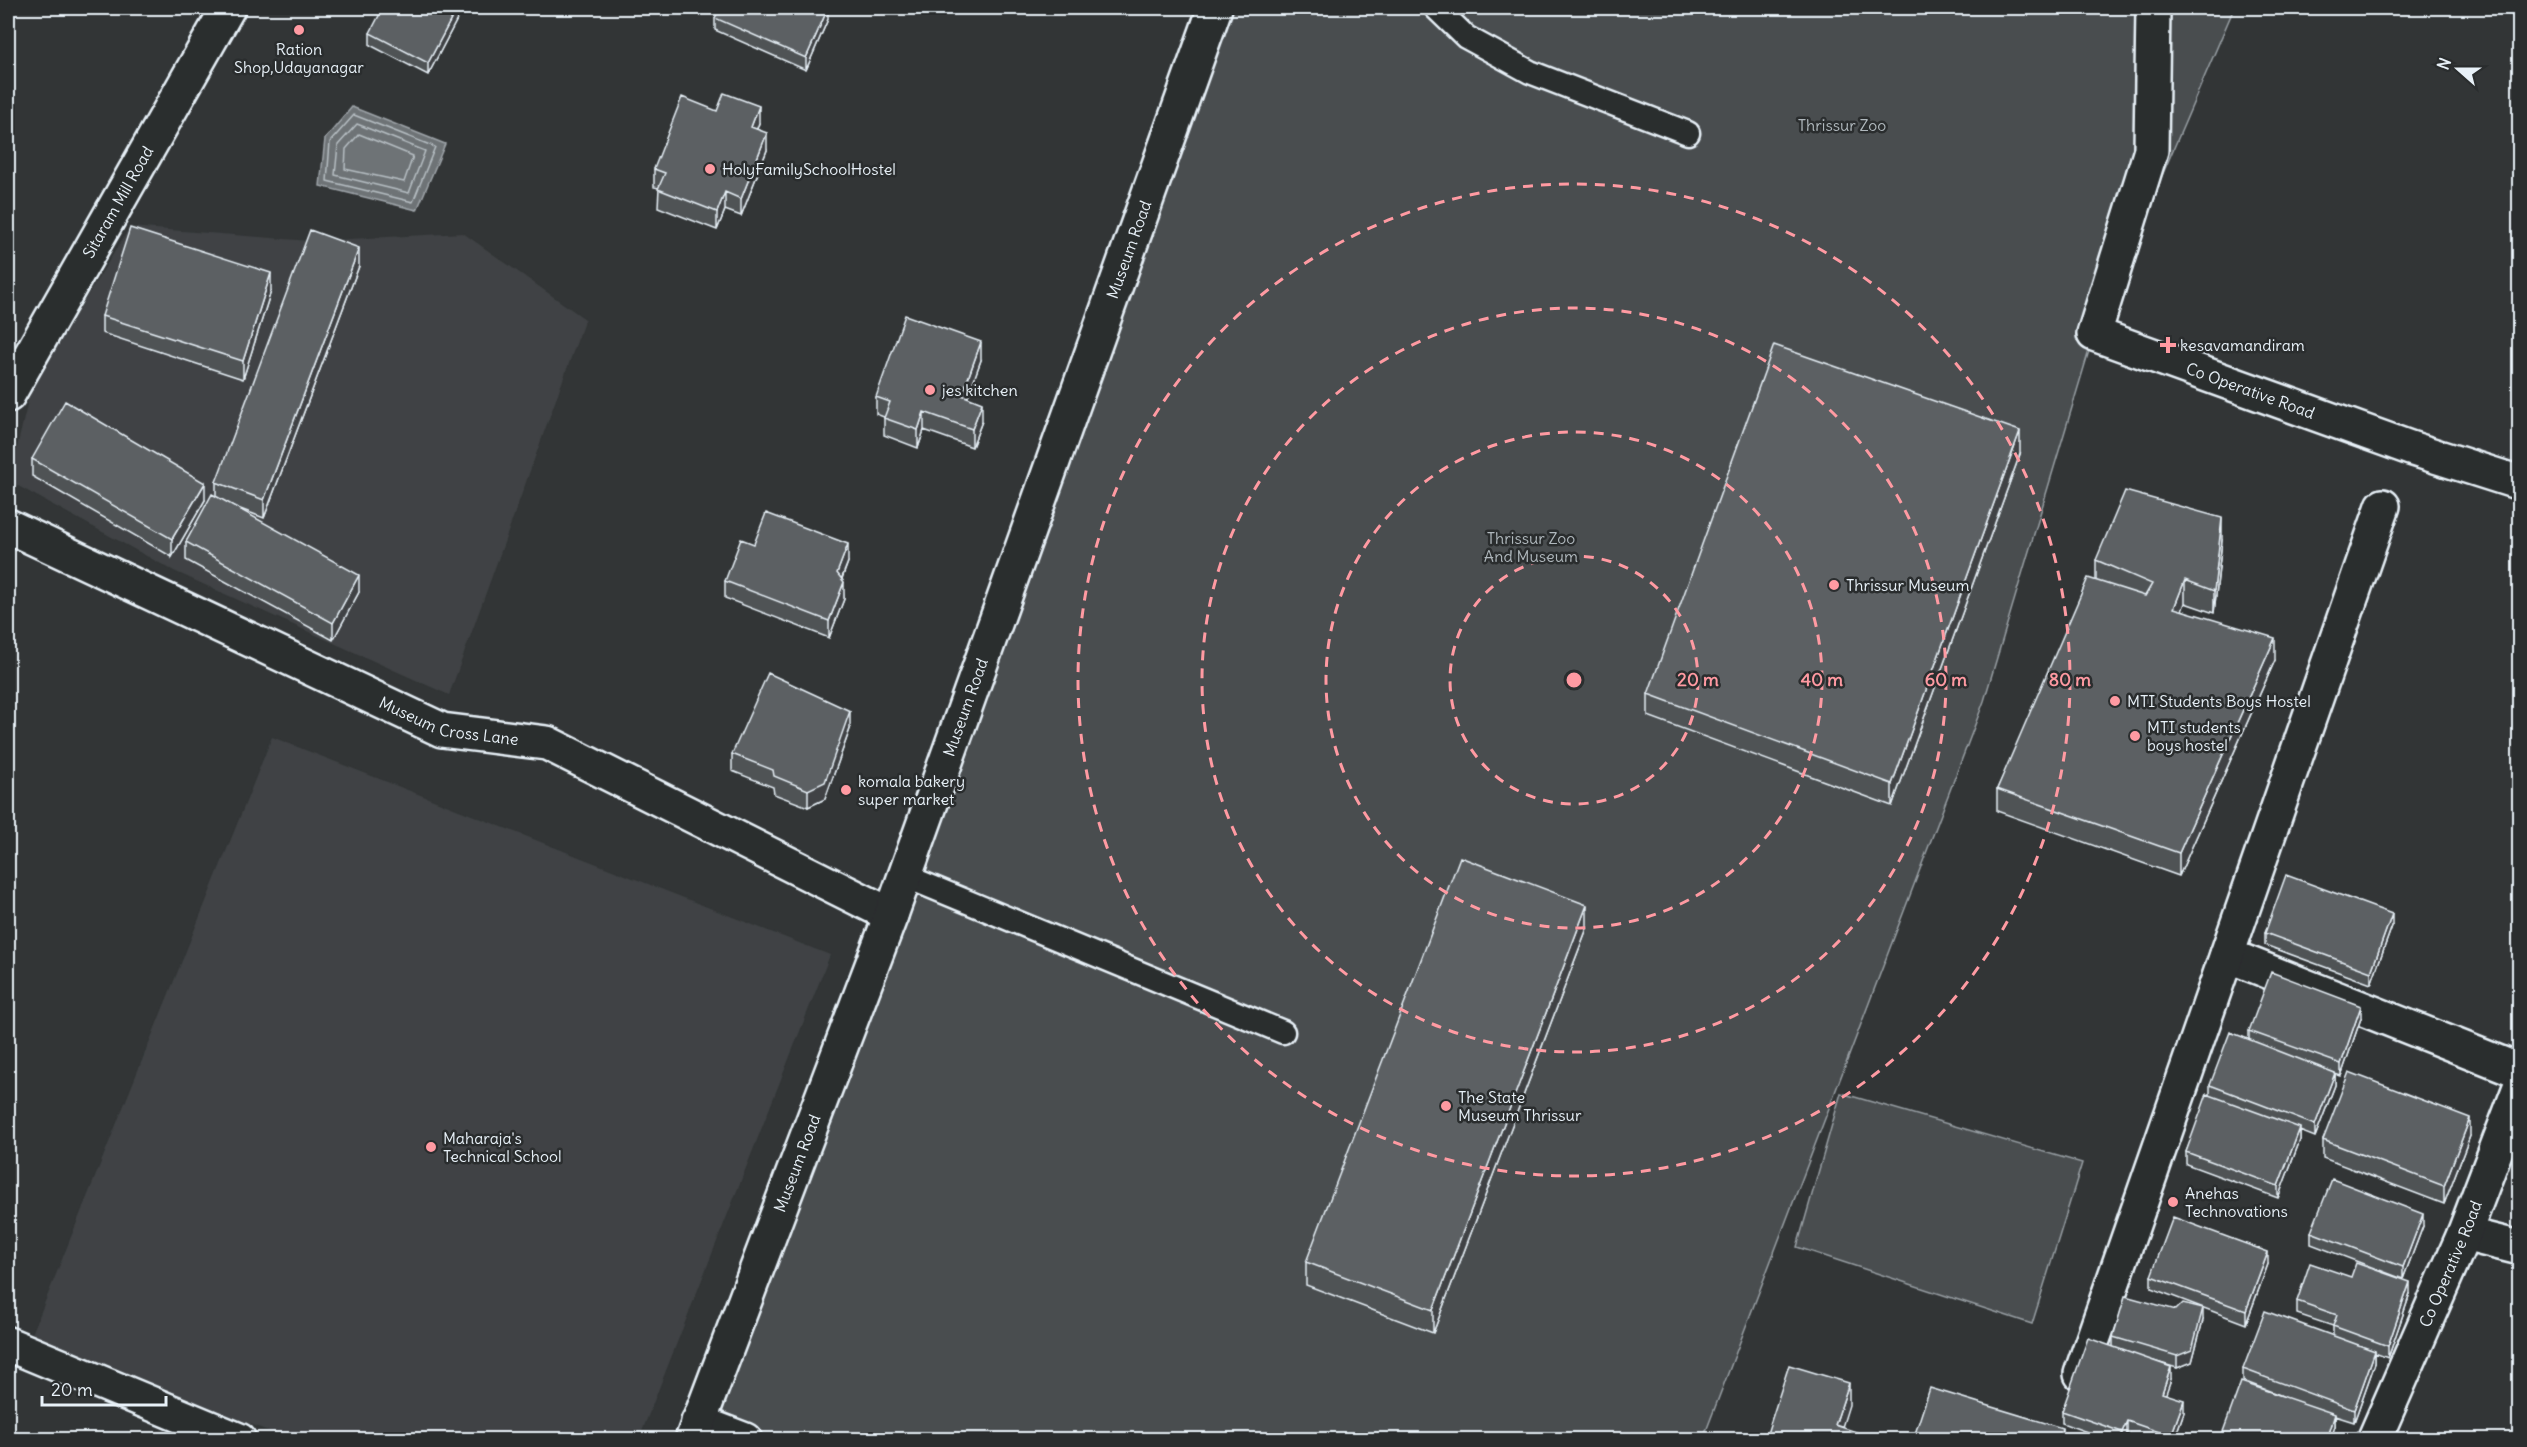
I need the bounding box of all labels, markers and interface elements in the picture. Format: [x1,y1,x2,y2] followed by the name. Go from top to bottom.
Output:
[292,23,306,37] marker: Ration Shop,Udayanagar
[234,39,364,77] place label: Ration Shop,Udayanagar
[2428,39,2488,99] north arrow
[2433,55,2455,72] text: N
[1798,115,1886,135] park label: Thrissur Zoo
[78,143,157,261] street label: Sitaram Mill Road
[722,159,896,179] place label: HolyFamilySchoolHostel
[703,162,717,176] marker: HolyFamilySchoolHostel
[1102,198,1155,301] street label: Museum Road
[2180,335,2305,355] place label: kesavamandiram
[2161,338,2175,352] marker: kesavamandiram
[2183,358,2318,423] street label: Co Operative Road
[941,380,1018,400] place label: jes kitchen
[923,383,937,397] marker: jes kitchen
[1484,528,1578,566] park label: Thrissur Zoo And Museum
[1846,575,1969,595] place label: Thrissur Museum
[1827,578,1841,592] marker: Thrissur Museum
[938,655,992,759] street label: Museum Road
[1677,668,1719,691] text: 20 m
[1801,668,1843,691] text: 40 m
[1925,668,1967,691] text: 60 m
[2049,668,2091,691] text: 80 m
[1564,670,1584,690] centre of rings
[2127,691,2311,711] place label: MTI Students Boys Hostel
[376,692,520,749] street label: Museum Cross Lane
[2108,694,2122,708] marker: MTI Students Boys Hostel
[2147,717,2241,755] place label: MTI students boys hostel
[2128,729,2142,743] marker: MTI students boys hostel
[858,771,965,809] place label: komala bakery super market
[839,783,853,797] marker: komala bakery super market
[1458,1087,1582,1125] place label: The State Museum Thrissur
[1439,1099,1453,1113] marker: The State Museum Thrissur
[769,1112,825,1215] street label: Museum Road
[443,1128,561,1166] place label: Maharaja's Technical School
[424,1140,438,1154] marker: Maharaja's Technical School
[2185,1183,2288,1221] place label: Anehas Technovations
[2166,1195,2180,1209] marker: Anehas Technovations
[2415,1198,2486,1330] street label: Co Operative Road
[42,1369,166,1407] scale bar
[51,1378,93,1401] text: 20 m

